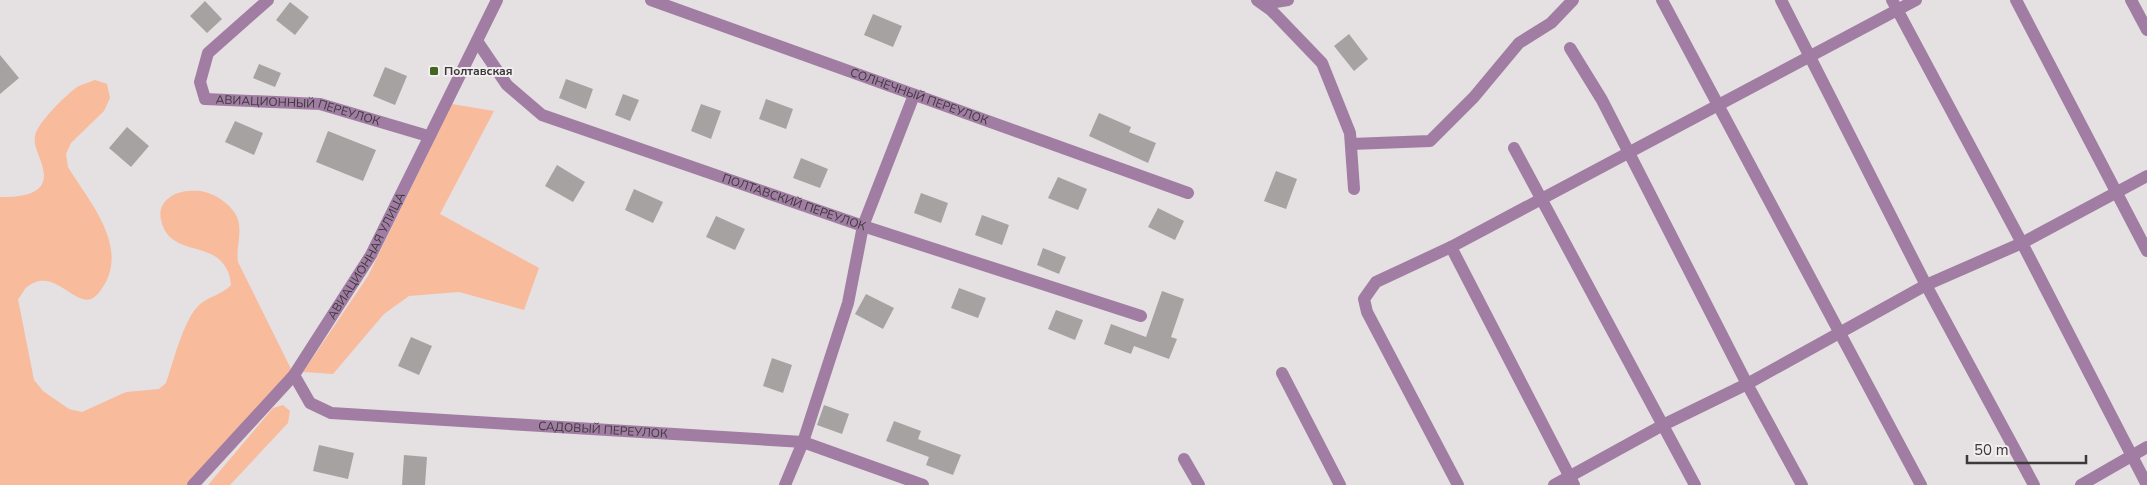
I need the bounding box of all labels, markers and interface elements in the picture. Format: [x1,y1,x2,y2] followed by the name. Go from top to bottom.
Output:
[444,63,513,79] place label: Полтавская
[848,64,991,129] street label: СОЛНЕЧНЫЙ ПЕРЕУЛОК
[428,65,440,77] marker: Полтавская
[215,91,382,130] street label: АВИАЦИОННЫЙ ПЕРЕУЛОК
[720,170,868,235] street label: ПОЛТАВСКИЙ ПЕРЕУЛОК
[324,189,409,322] street label: АВИАЦИОННАЯ УЛИЦА
[538,418,669,442] street label: САДОВЫЙ ПЕРЕУЛОК
[1967,432,2086,464] scale bar
[1974,440,2009,460] text: 50 m

